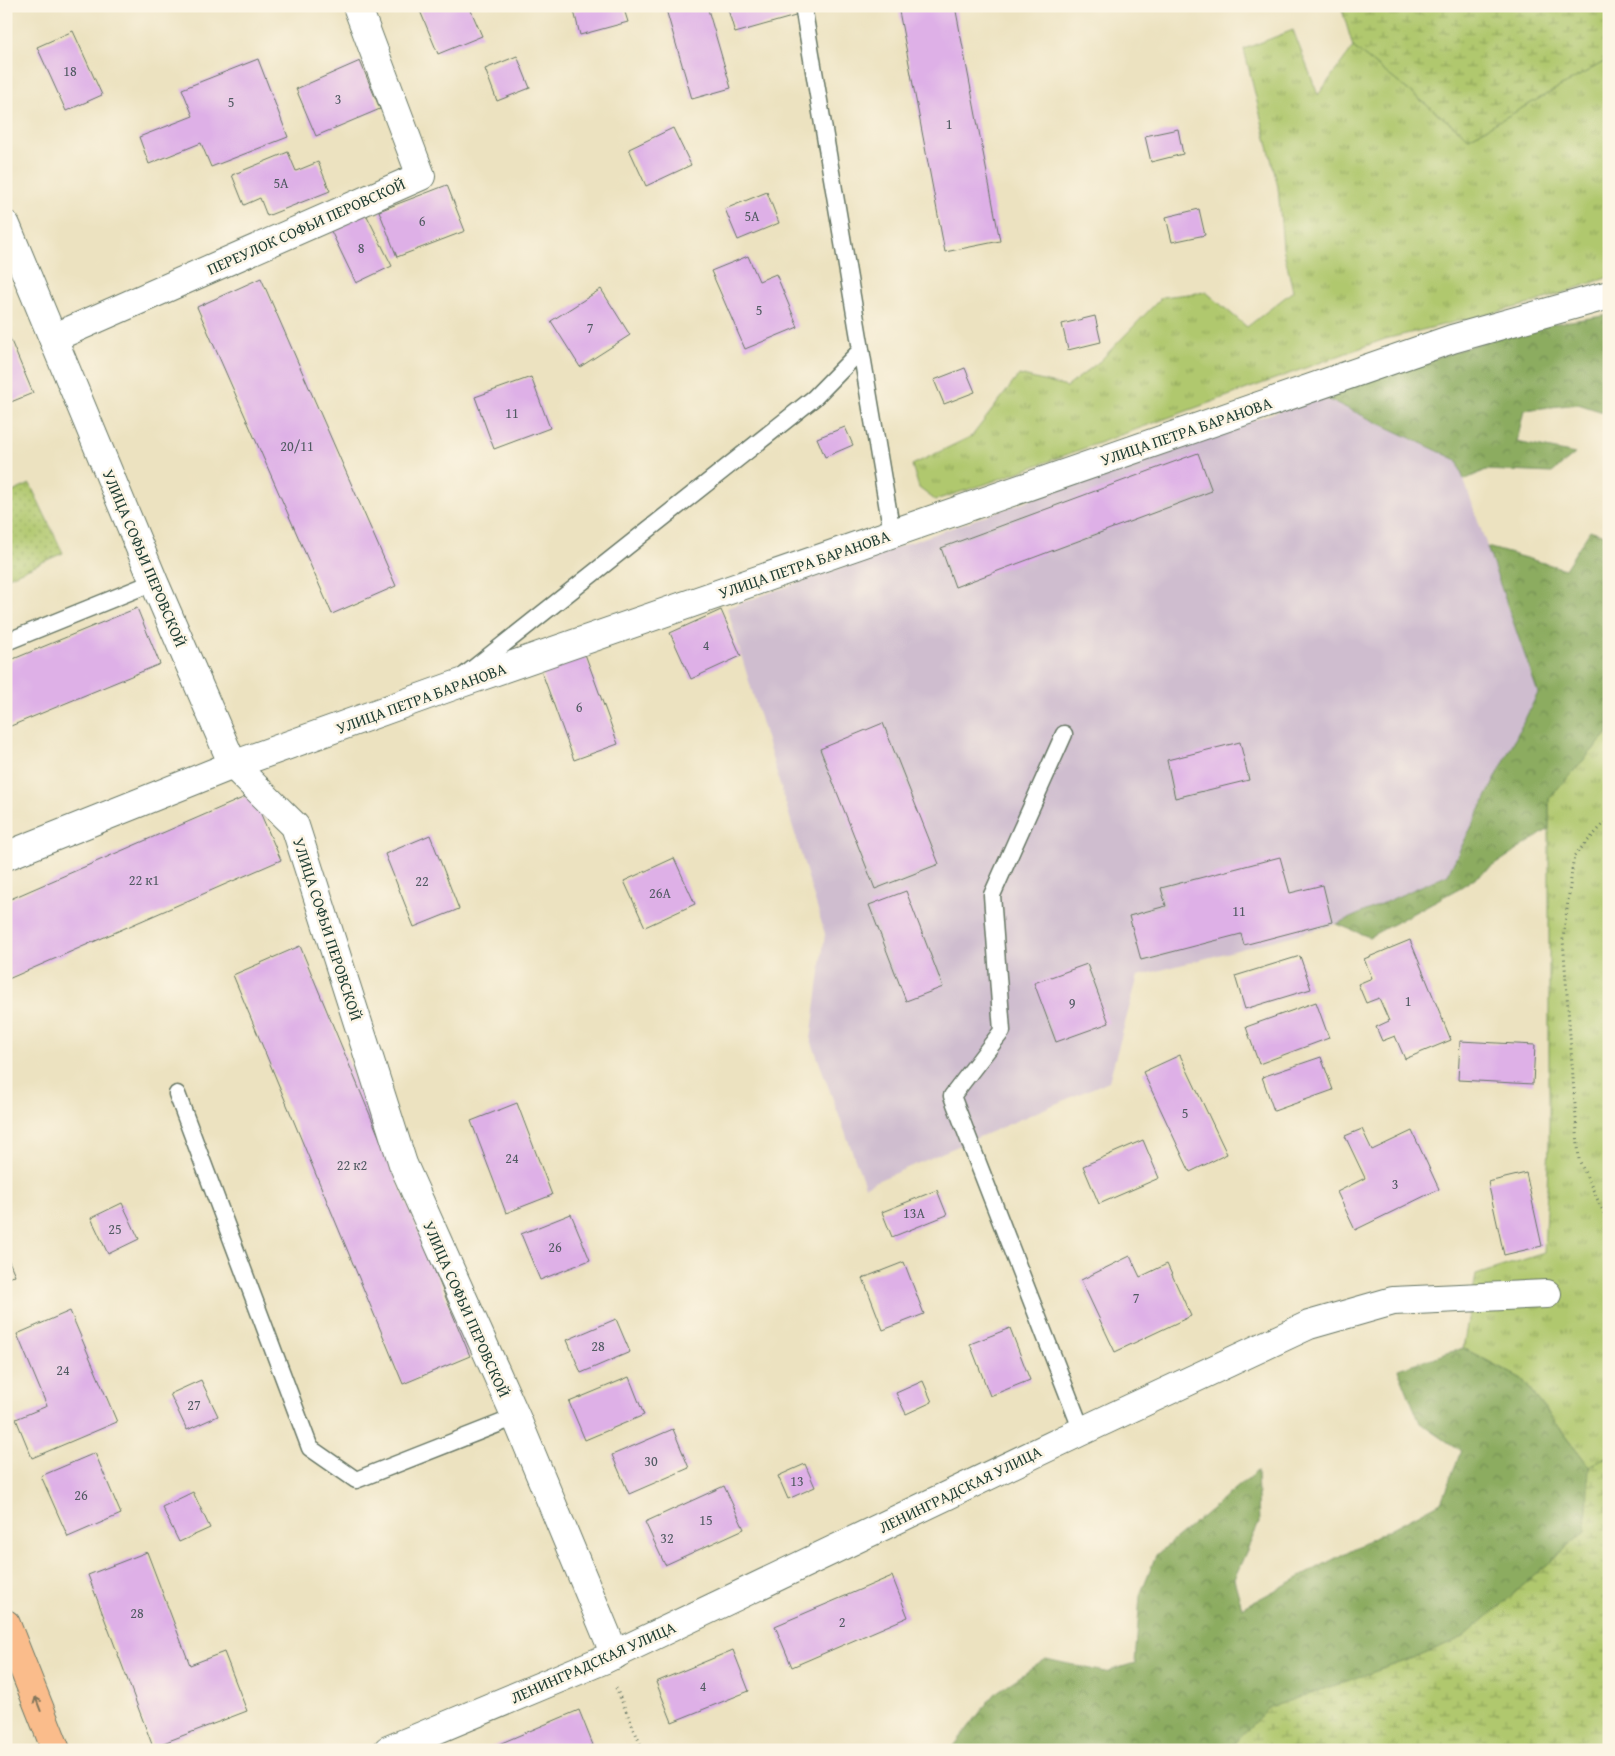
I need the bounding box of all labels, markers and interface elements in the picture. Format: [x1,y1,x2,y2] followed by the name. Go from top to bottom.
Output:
[63,61,77,81] house number: 18
[335,89,341,109] house number: 3
[228,92,234,112] house number: 5
[946,114,952,134] house number: 1
[203,171,409,281] street label: ПЕРЕУЛОК СОФЬИ ПЕРОВСКОЙ
[273,173,289,193] house number: 5А
[744,206,760,226] house number: 5А
[419,211,426,231] house number: 6
[358,238,365,258] house number: 8
[756,300,762,320] house number: 5
[587,318,594,338] house number: 7
[1097,390,1275,472] street label: УЛИЦА ПЕТРА БАРАНОВА
[505,403,519,423] house number: 11
[280,436,314,456] house number: 20/11
[97,465,193,651] street label: УЛИЦА СОФЬИ ПЕРОВСКОЙ
[715,523,893,605] street label: УЛИЦА ПЕТРА БАРАНОВА
[703,635,710,655] house number: 4
[332,656,510,740] street label: УЛИЦА ПЕТРА БАРАНОВА
[576,697,583,717] house number: 6
[287,834,369,1024] street label: УЛИЦА СОФЬИ ПЕРОВСКОЙ
[129,870,159,890] house number: 22 к1
[415,871,429,891] house number: 22
[649,883,671,903] house number: 26А
[1232,901,1246,921] house number: 11
[1405,991,1411,1011] house number: 1
[1069,993,1076,1013] house number: 9
[1182,1103,1188,1123] house number: 5
[505,1148,519,1168] house number: 24
[337,1155,367,1175] house number: 22 к2
[1392,1174,1398,1194] house number: 3
[903,1203,925,1223] house number: 13А
[417,1217,517,1401] street label: УЛИЦА СОФЬИ ПЕРОВСКОЙ
[108,1219,122,1239] house number: 25
[548,1237,562,1257] house number: 26
[1133,1288,1140,1308] house number: 7
[591,1336,605,1356] house number: 28
[56,1360,70,1380] house number: 24
[187,1395,201,1415] house number: 27
[875,1439,1046,1539] street label: ЛЕНИНГРАДСКАЯ УЛИЦА
[644,1451,658,1471] house number: 30
[790,1471,804,1491] house number: 13
[74,1485,88,1505] house number: 26
[699,1510,713,1530] house number: 15
[660,1528,674,1548] house number: 32
[130,1603,144,1623] house number: 28
[839,1612,845,1632] house number: 2
[507,1615,680,1709] street label: ЛЕНИНГРАДСКАЯ УЛИЦА
[700,1676,707,1696] house number: 4
[33,1697,42,1713] one-way arrow

